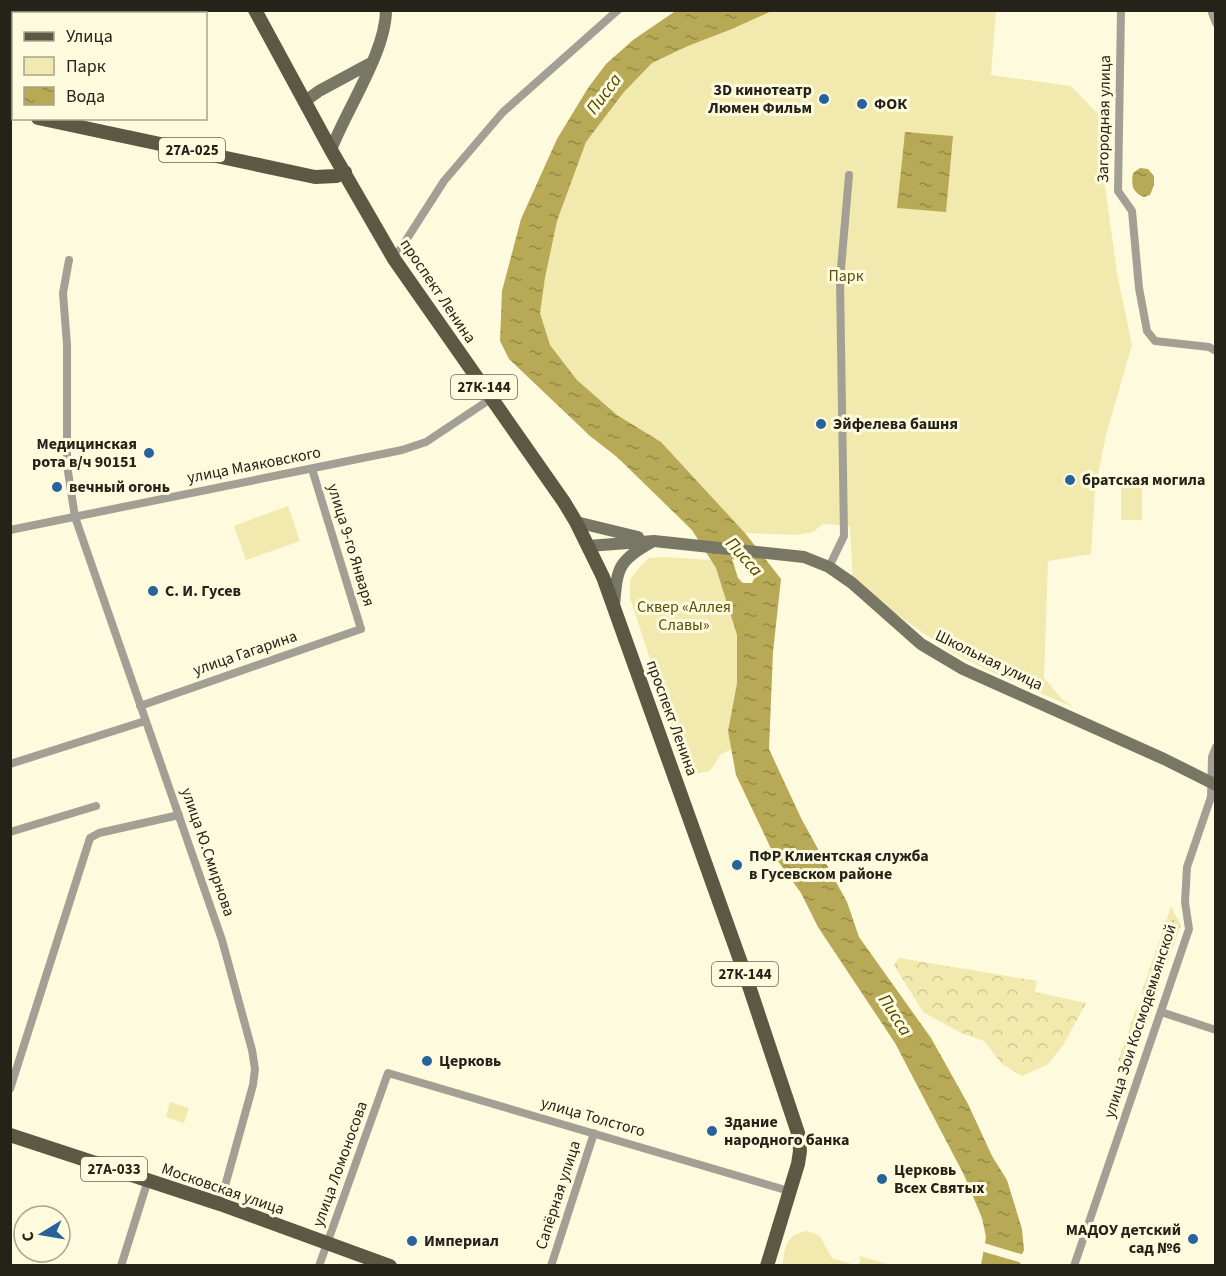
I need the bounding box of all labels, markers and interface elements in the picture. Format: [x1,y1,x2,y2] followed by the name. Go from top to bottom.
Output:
[12,12,207,120] legend
[66,24,113,49] text: Улица
[66,54,106,79] text: Парк
[1092,55,1116,183] street label: Загородная улица
[580,68,628,120] water label: Писса
[707,79,812,119] place label: 3D кинотеатр Люмен Фильм
[66,84,105,109] text: Вода
[817,92,831,106] marker: 3D кинотеатр Люмен Фильм
[874,93,907,115] place label: ФОК
[855,97,869,111] marker: ФОК
[159,138,225,162] road number: 27А-025
[395,234,481,348] street label: проспект Ленина
[828,265,864,287] park label: Парк
[451,375,517,399] road number: 27К-144
[833,413,958,435] place label: Эйфелева башня
[814,417,828,431] marker: Эйфелева башня
[32,433,137,473] place label: Медицинская рота в/ч 90151
[185,441,323,489] street label: улица Маяковского
[142,446,156,460] marker: Медицинская рота в/ч 90151
[1082,469,1205,491] place label: братская могила
[1063,473,1077,487] marker: братская могила
[69,476,170,498] place label: вечный огонь
[50,480,64,494] marker: вечный огонь
[322,481,380,609] street label: улица 9-го Января
[720,532,769,582] water label: Писса
[165,580,241,602] place label: С. И. Гусев
[146,584,160,598] marker: С. И. Гусев
[637,596,731,636] park label: Сквер «Аллея Славы»
[932,624,1046,696] street label: Школьная улица
[190,625,300,681] street label: улица Гагарина
[641,657,703,779] street label: проспект Ленина
[176,785,240,919] street label: улица Ю.Смирнова
[749,845,929,885] place label: ПФР Клиентская служба в Гусевском районе
[730,858,744,872] marker: ПФР Клиентская служба в Гусевском районе
[1098,921,1182,1121] street label: улица Зои Космодемьянской
[712,962,778,986] road number: 27К-144
[872,989,918,1041] water label: Писса
[439,1050,501,1072] place label: Церковь
[420,1054,434,1068] marker: Церковь
[538,1092,648,1142] street label: улица Толстого
[307,1098,373,1230] street label: улица Ломоносова
[724,1111,849,1151] place label: Здание народного банка
[705,1124,719,1138] marker: Здание народного банка
[530,1138,586,1252] street label: Сапёрная улица
[81,1157,147,1181] road number: 27А-033
[159,1158,287,1220] street label: Московская улица
[894,1159,984,1199] place label: Церковь Всех Святых
[875,1172,889,1186] marker: Церковь Всех Святых
[12,1204,72,1264] north arrow
[1066,1219,1181,1259] place label: МАДОУ детский сад №6
[17,1230,40,1243] text: С
[424,1230,499,1252] place label: Империал
[1186,1232,1200,1246] marker: МАДОУ детский сад №6
[405,1234,419,1248] marker: Империал

